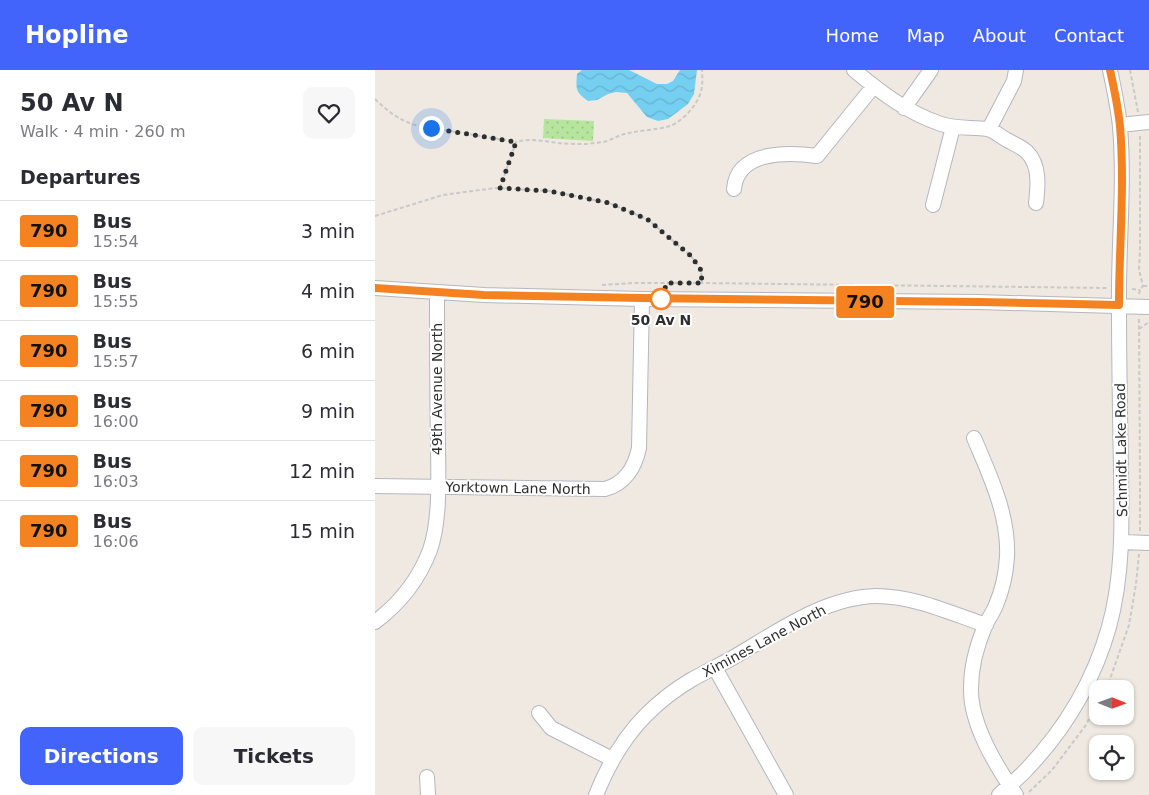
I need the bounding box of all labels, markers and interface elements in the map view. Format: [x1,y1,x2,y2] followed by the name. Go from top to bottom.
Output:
[25,21,129,49] text: Hopline
[826,25,879,46] text: Home
[907,25,945,46] text: Map
[973,25,1026,46] text: About
[1054,25,1124,46] text: Contact
[303,87,355,139] button: heart
[20,89,124,117] text: 50 Av N
[419,116,444,141] your location
[20,122,185,141] text: Walk · 4 min · 260 m
[20,166,141,188] text: Departures
[93,210,132,232] text: Bus
[30,220,68,241] text: 790
[301,220,355,242] text: 3 min
[93,232,139,251] text: 15:54
[93,270,132,292] text: Bus
[30,280,68,301] text: 790
[301,280,355,302] text: 4 min
[836,286,894,318] line badge: 790
[650,288,672,310] marker: 50 Av N
[846,291,884,312] text: 790
[93,292,139,311] text: 15:55
[631,312,691,328] place label: 50 Av N
[429,323,445,455] street label: 49th Avenue North
[93,330,132,352] text: Bus
[30,340,68,361] text: 790
[301,340,355,362] text: 6 min
[93,352,139,371] text: 15:57
[1112,383,1130,517] street label: Schmidt Lake Road
[93,390,132,412] text: Bus
[30,400,68,421] text: 790
[301,400,355,422] text: 9 min
[93,412,139,431] text: 16:00
[93,450,132,472] text: Bus
[30,460,68,481] text: 790
[289,460,355,482] text: 12 min
[93,472,139,491] text: 16:03
[444,479,591,497] street label: Yorktown Lane North
[93,510,132,532] text: Bus
[30,520,68,541] text: 790
[289,520,355,542] text: 15 min
[93,532,139,551] text: 16:06
[699,602,829,680] street label: Ximines Lane North
[1089,680,1134,725] north arrow
[1089,680,1134,780] map controls
[20,727,183,785] button: Directions
[193,727,355,785] button: Tickets
[1089,735,1134,780] button: locate

